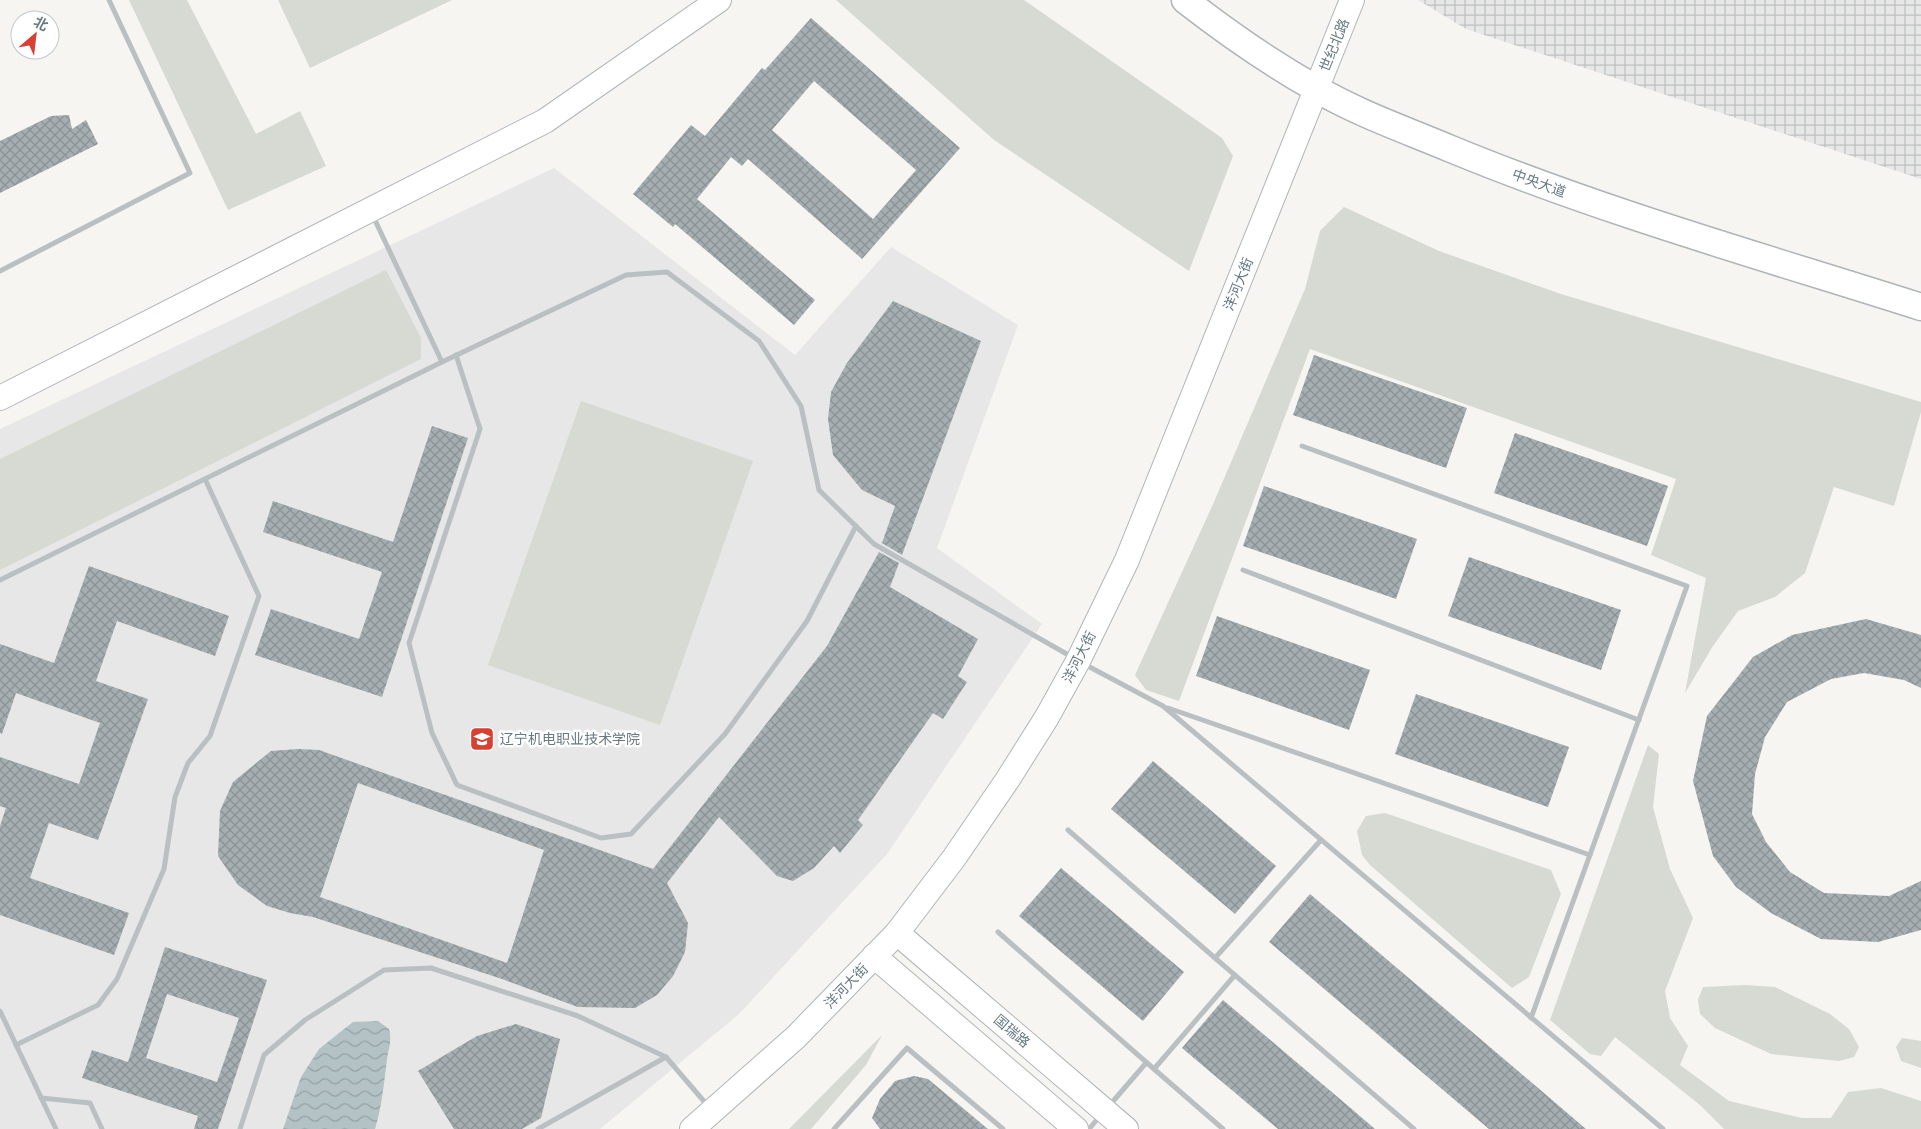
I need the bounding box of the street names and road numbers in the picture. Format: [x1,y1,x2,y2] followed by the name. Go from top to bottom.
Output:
[1314,15,1353,74] street label: 世纪北路
[1510,164,1569,201] street label: 中央大道
[1218,254,1257,313] street label: 洋河大街
[1057,628,1100,686] street label: 洋河大街
[819,959,872,1012] street label: 洋河大街
[990,1010,1034,1052] street label: 国瑞路

